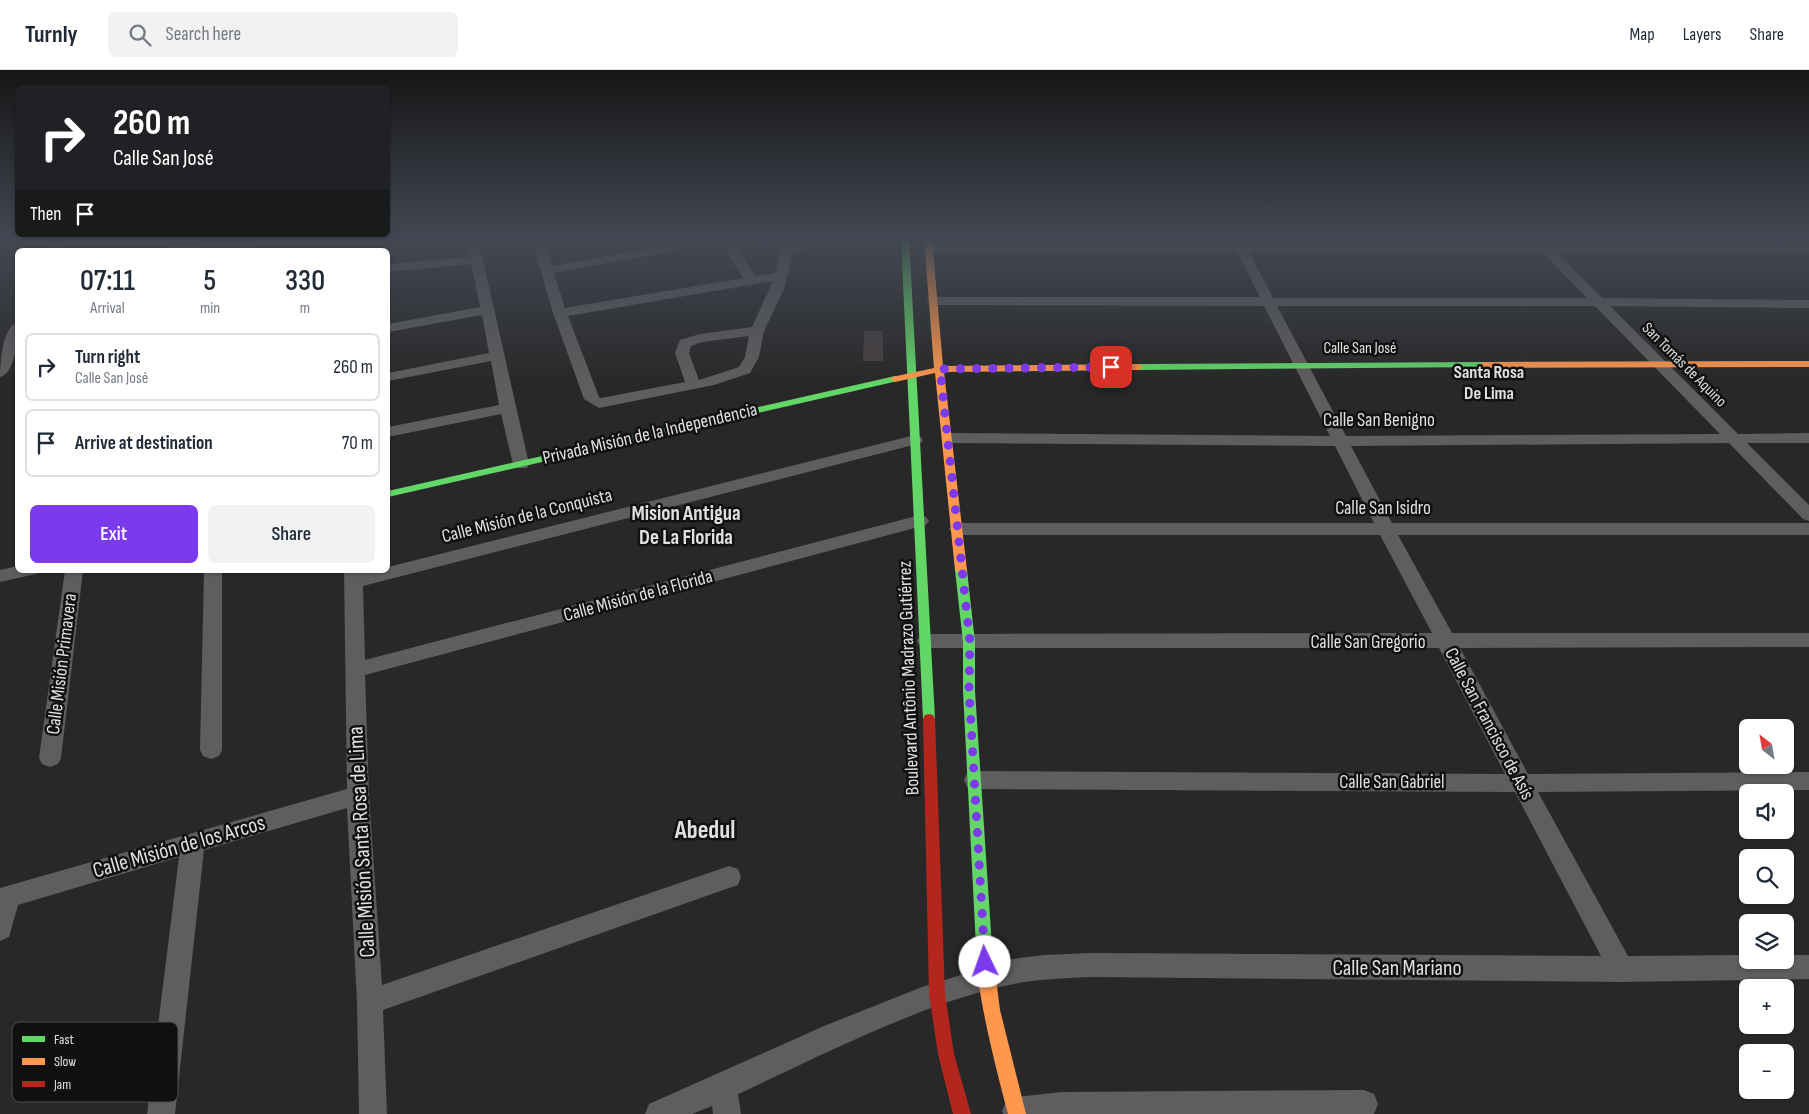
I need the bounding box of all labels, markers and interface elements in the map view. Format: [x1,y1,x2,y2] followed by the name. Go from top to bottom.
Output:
[108,12,458,57] search box
[25,20,78,49] text: Turnly
[126,21,154,49] icon: search
[166,23,241,46] text: Search here
[1630,24,1655,45] text: Map
[1683,24,1722,45] text: Layers
[1750,24,1784,45] text: Share
[113,102,190,145] text: 260 m
[30,105,95,170] icon: right
[113,145,213,172] text: Calle San José
[71,200,99,228] icon: arrive
[30,203,61,226] text: Then
[80,263,135,299] text: 07:11
[204,263,216,299] text: 5
[285,263,325,299] text: 330
[90,299,125,318] text: Arrival
[200,299,220,318] text: min
[300,299,310,318] text: m
[1638,319,1730,411] street label: San Tomás de Aquino
[1323,339,1397,358] street label: Calle San José
[75,346,140,369] text: Turn right
[1090,346,1132,388] pin
[32,353,60,381] icon: right
[1097,353,1125,381] icon: arrive
[333,356,373,379] text: 260 m
[1454,362,1524,404] district label: Santa Rosa De Lima
[75,369,148,388] text: Calle San José
[540,398,760,470] street label: Privada Misión de la Independencia
[1323,409,1435,432] street label: Calle San Benigno
[32,429,60,457] icon: arrive
[75,432,213,455] text: Arrive at destination
[342,432,373,455] text: 70 m
[439,484,615,548] street label: Calle Misión de la Conquista
[1335,497,1431,520] street label: Calle San Isidro
[631,501,741,550] district label: Mision Antigua De La Florida
[30,505,198,563] button: Exit
[208,505,375,563] button: Share
[893,560,925,796] street label: Boulevard Antônio Madrazo Gutiérrez
[561,565,715,627] street label: Calle Misión de la Florida
[42,592,82,736] street label: Calle Misión Primavera
[1310,631,1426,654] street label: Calle San Gregorio
[1439,644,1539,804] street label: Calle San Francisco de Asís
[1739,719,1794,774] north arrow
[1739,719,1794,1099] map controls
[342,726,382,958] street label: Calle Misión Santa Rosa de Lima
[1339,771,1445,794] street label: Calle San Gabriel
[1739,784,1794,839] button: sound
[90,809,268,885] street label: Calle Misión de los Arcos
[674,815,735,846] district label: Abedul
[1739,849,1794,904] button: search
[1739,914,1794,969] button: layers
[958,935,1010,987] position arrow
[1332,955,1462,982] street label: Calle San Mariano
[1739,979,1794,1034] button: +
[12,1022,178,1102] legend
[54,1031,74,1048] text: Fast
[1739,1044,1794,1099] button: −
[54,1053,76,1070] text: Slow
[53,1076,71,1093] text: Jam

